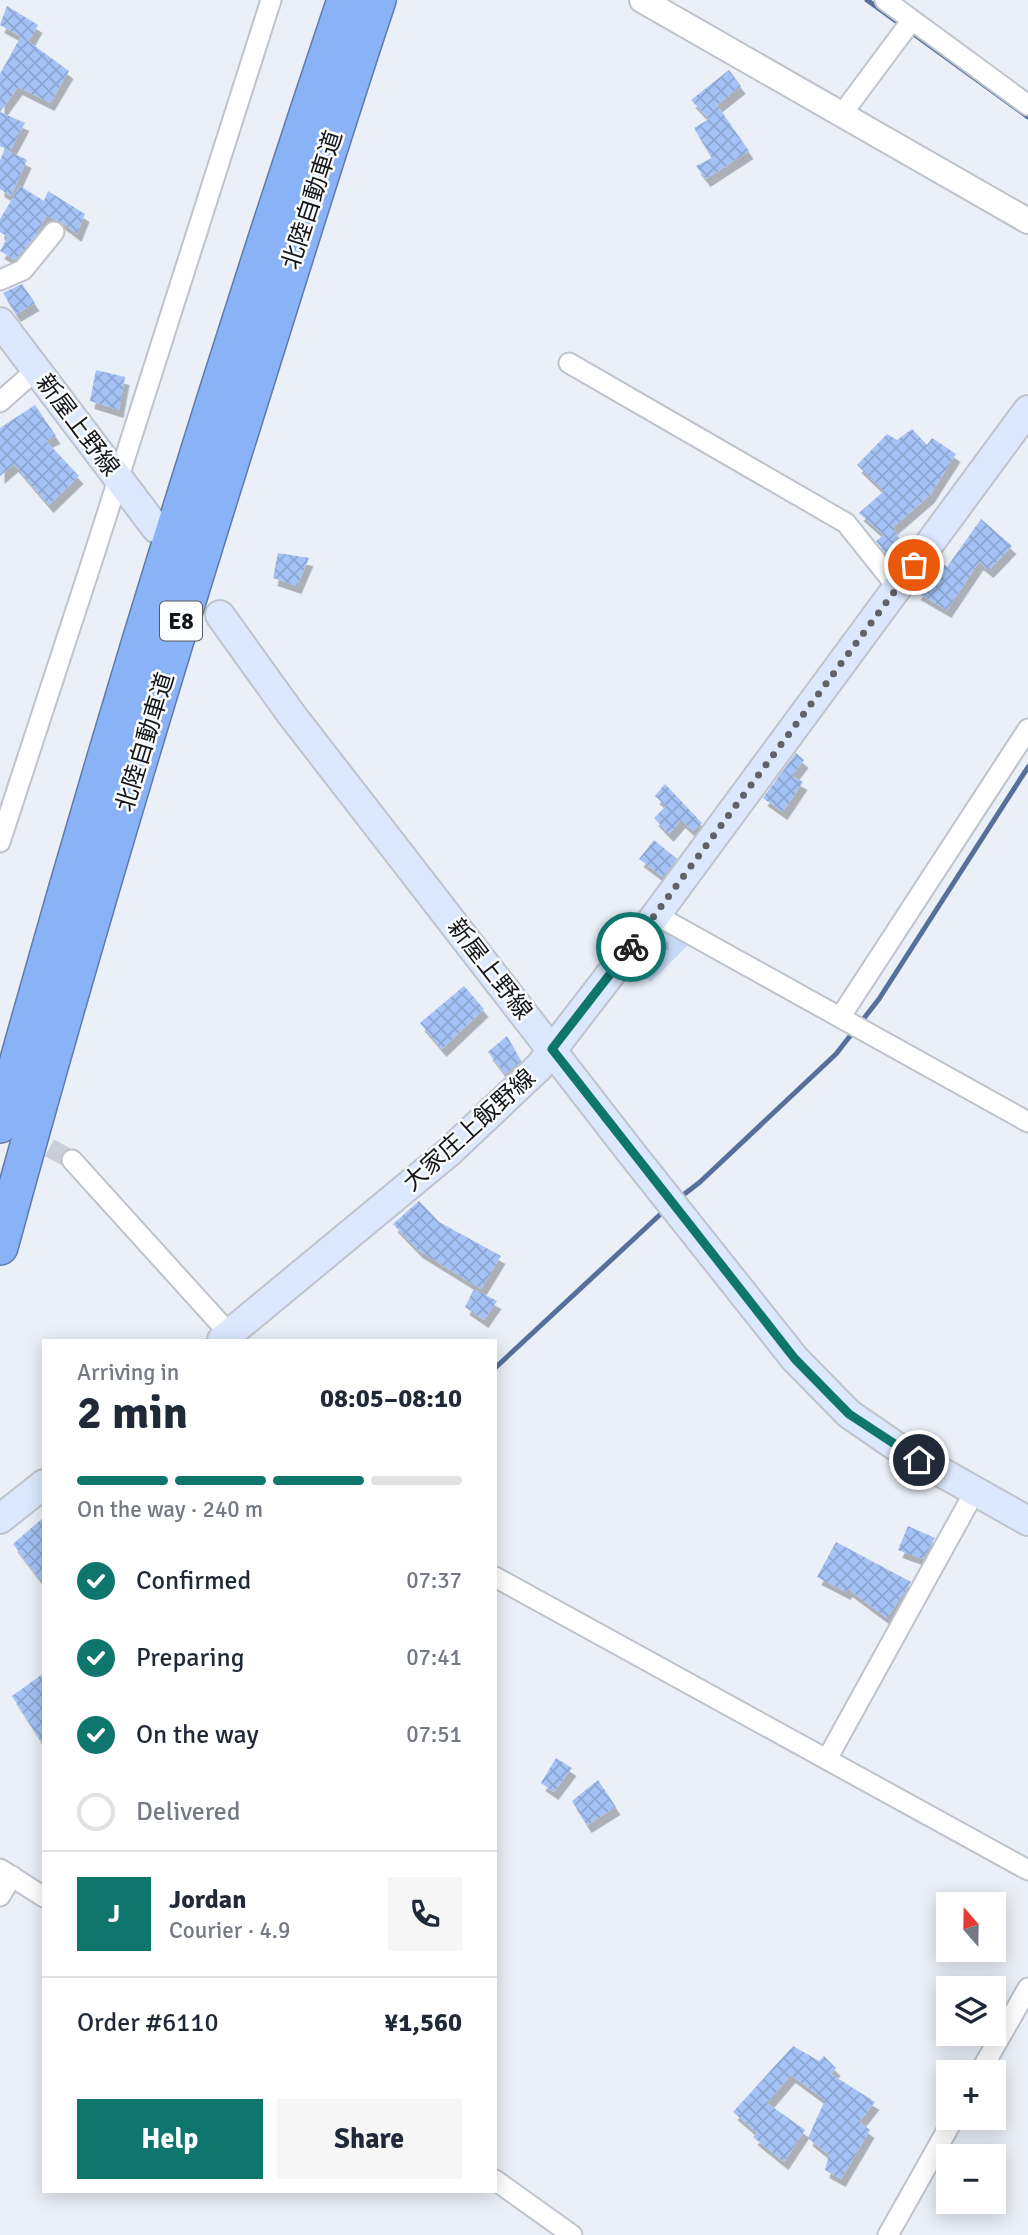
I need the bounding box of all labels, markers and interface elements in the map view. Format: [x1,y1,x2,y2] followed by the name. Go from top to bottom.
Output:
[275,127,349,273] street label: 北陸自動車道
[30,368,126,482] street label: 新屋上野線
[884,535,944,595] pin
[895,546,933,584] icon: bag
[160,601,202,640] road number: E8
[110,669,180,815] street label: 北陸自動車道
[441,912,539,1026] street label: 新屋上野線
[596,912,666,982] courier
[612,928,650,966] icon: bike
[397,1063,541,1197] street label: 大家庄上飯野線
[77,1358,179,1387] text: Arriving in
[320,1383,462,1415] text: 08:05–08:10
[77,1385,188,1441] text: 2 min
[889,1430,949,1490] pin
[900,1441,938,1479] icon: home
[77,1495,263,1524] text: On the way · 240 m
[77,1562,115,1600] icon: check
[136,1565,251,1597] text: Confirmed
[406,1566,462,1595] text: 07:37
[77,1639,115,1677] icon: check
[136,1642,244,1674] text: Preparing
[406,1643,462,1672] text: 07:41
[77,1716,115,1754] icon: check
[136,1719,259,1751] text: On the way
[406,1720,462,1749] text: 07:51
[136,1796,241,1828] text: Delivered
[388,1877,462,1951] button: phone
[169,1884,246,1916] text: Jordan
[936,1892,1006,1962] north arrow
[936,1892,1006,2214] map controls
[108,1898,120,1930] text: J
[169,1916,290,1945] text: Courier · 4.9
[936,1976,1006,2046] button: layers
[77,2007,218,2039] text: Order #6110
[384,2007,462,2039] text: ¥1,560
[936,2060,1006,2130] button: +
[77,2099,263,2179] button: Help
[277,2099,462,2179] button: Share
[936,2144,1006,2214] button: −

